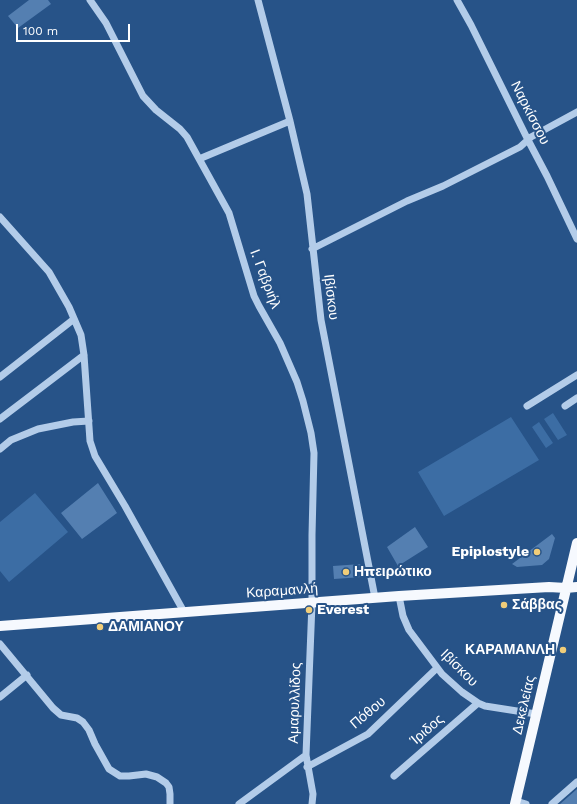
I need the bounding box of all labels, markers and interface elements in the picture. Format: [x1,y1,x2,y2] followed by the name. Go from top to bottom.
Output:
[18,16,132,42] scale bar
[23,24,58,38] text: 100 m
[507,78,553,148] street label: Ναρκίσσου
[246,247,284,311] street label: Ι. Γαβριήλ
[320,273,342,321] street label: Ιβίσκου
[451,544,529,560] place label: Epiplostyle
[532,547,542,557] marker: Epiplostyle
[354,564,432,580] place label: Ηπειρώτικο
[341,567,351,577] marker: Ηπειρώτικο
[246,580,318,602] street label: Καραμανλή
[512,597,562,613] place label: Σάββας
[499,600,509,610] marker: Σάββας
[317,602,369,618] place label: Everest
[304,605,314,615] marker: Everest
[108,619,184,635] place label: ΔΑΜΙΑΝΟΥ
[95,622,105,632] marker: ΔΑΜΙΑΝΟΥ
[465,642,555,658] place label: ΚΑΡΑΜΑΝΛΗ
[558,645,568,655] marker: ΚΑΡΑΜΑΝΛΗ
[437,646,481,690] street label: Ιβίσκου
[285,662,305,744] street label: Αμαρυλλίδος
[509,674,539,736] street label: Δεκελείας
[347,693,389,733] street label: Πόθου
[407,711,447,749] street label: Ίριδος

